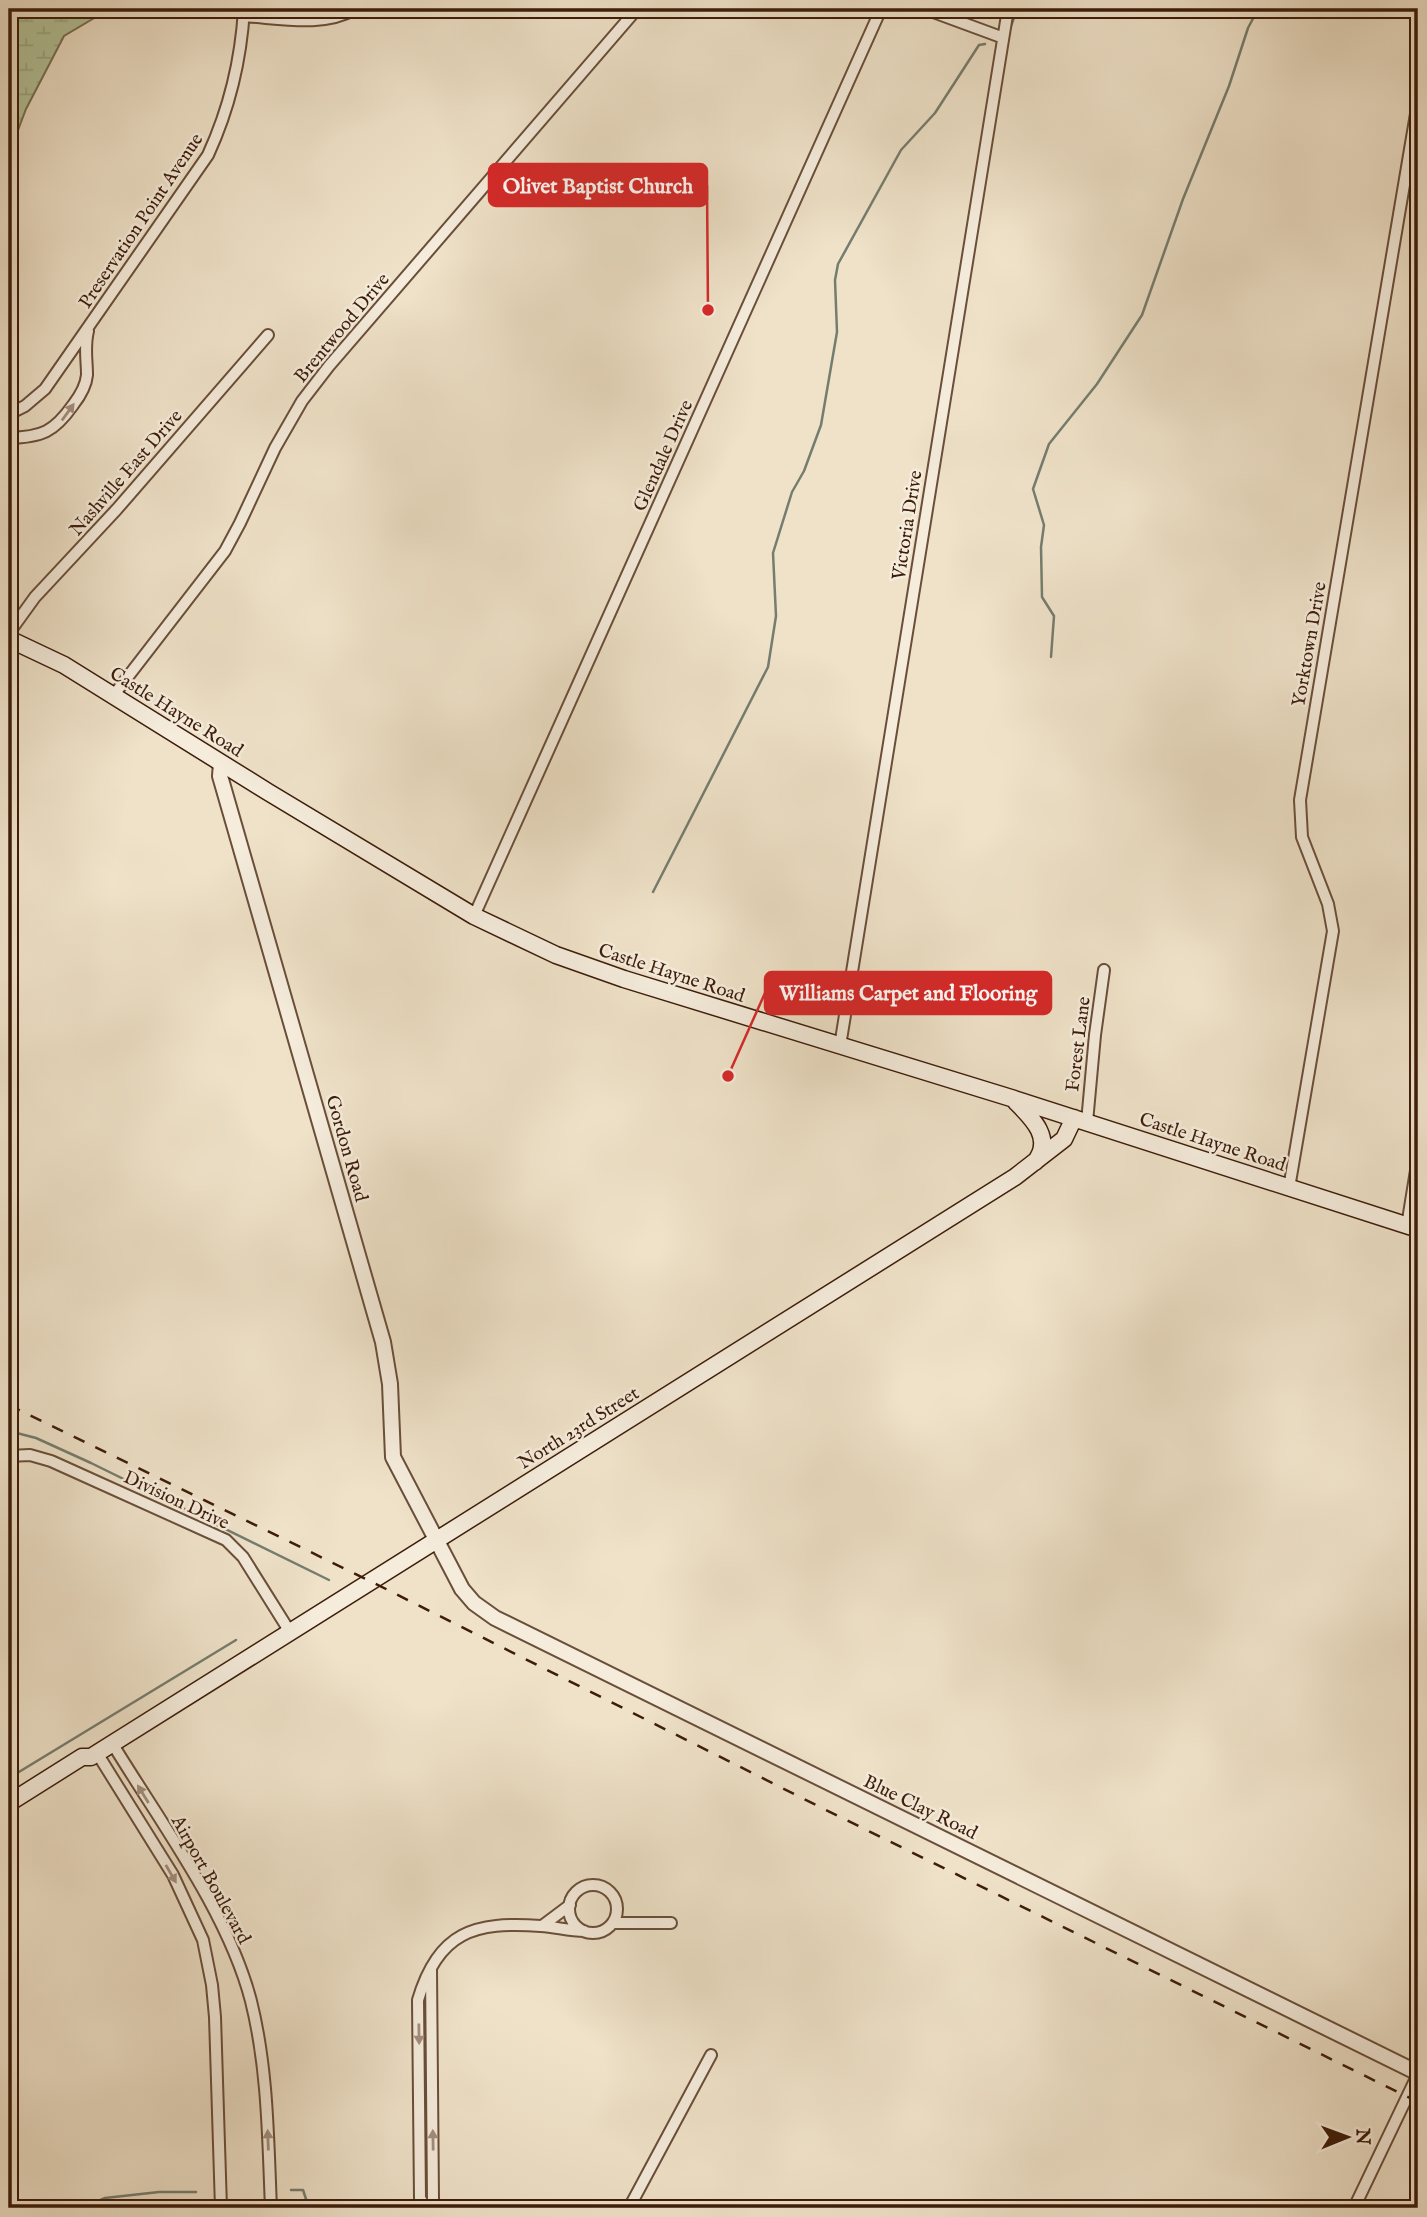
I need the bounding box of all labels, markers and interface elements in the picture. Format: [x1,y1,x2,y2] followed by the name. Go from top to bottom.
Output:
[74,129,209,313] street label: Preservation Point Avenue
[489,164,707,206] callout: Olivet Baptist Church
[503,174,694,201] text: Olivet Baptist Church
[290,268,396,388] street label: Brentwood Drive
[629,396,699,515] street label: Glendale Drive
[61,403,75,421] one-way arrow
[65,405,188,542] street label: Nashville East Drive
[887,468,929,583] street label: Victoria Drive
[1287,580,1333,709] street label: Yorktown Drive
[105,662,248,764] street label: Castle Hayne Road
[595,939,748,1009] street label: Castle Hayne Road
[765,972,1051,1014] callout: Williams Carpet and Flooring
[778,981,1038,1008] text: Williams Carpet and Flooring
[1061,995,1097,1093] street label: Forest Lane
[319,1092,373,1205] street label: Gordon Road
[1136,1108,1289,1178] street label: Castle Hayne Road
[514,1382,644,1476] street label: North 23rd Street
[119,1466,233,1536] street label: Division Drive
[859,1770,982,1846] street label: Blue Clay Road
[137,1784,150,1804] one-way arrow
[165,1811,256,1949] street label: Airport Boulevard
[165,1864,178,1883] one-way arrow
[413,2023,425,2045] one-way arrow
[1312,2102,1382,2172] north arrow
[1350,2127,1374,2146] text: N
[262,2129,274,2151] one-way arrow
[427,2129,438,2151] one-way arrow

